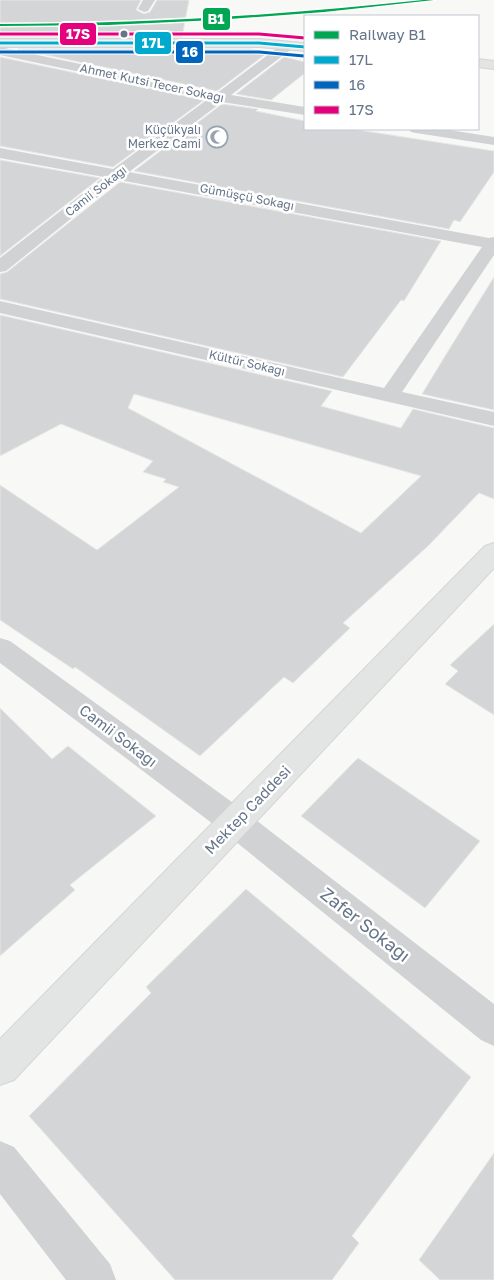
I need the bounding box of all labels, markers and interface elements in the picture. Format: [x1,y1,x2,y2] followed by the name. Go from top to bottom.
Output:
[202,7,231,31] line badge: B1
[207,10,225,27] text: B1
[304,15,479,130] legend
[59,22,97,46] line badge: 17S
[66,25,90,42] text: 17S
[349,25,426,43] text: Railway B1
[119,29,129,39] unlabelled marker
[134,31,172,55] line badge: 17L
[142,34,164,51] text: 17L
[175,40,204,64] line badge: 16
[182,43,198,60] text: 16
[349,50,373,68] text: 17L
[79,60,226,105] street label: Ahmet Kutsi Tecer Sokağı
[349,75,365,93] text: 16
[349,100,374,118] text: 17S
[128,122,201,151] place label: Küçükyalı Merkez Cami
[205,125,229,149] mosque icon: Küçükyalı Merkez Cami
[62,162,129,219] street label: Camii Sokağı
[199,180,295,213] street label: Gümüşçü Sokağı
[208,346,287,379] street label: Kültür Sokağı
[76,700,161,770] street label: Camii Sokağı
[201,761,294,857] street label: Mektep Caddesi
[316,882,415,966] street label: Zafer Sokağı

